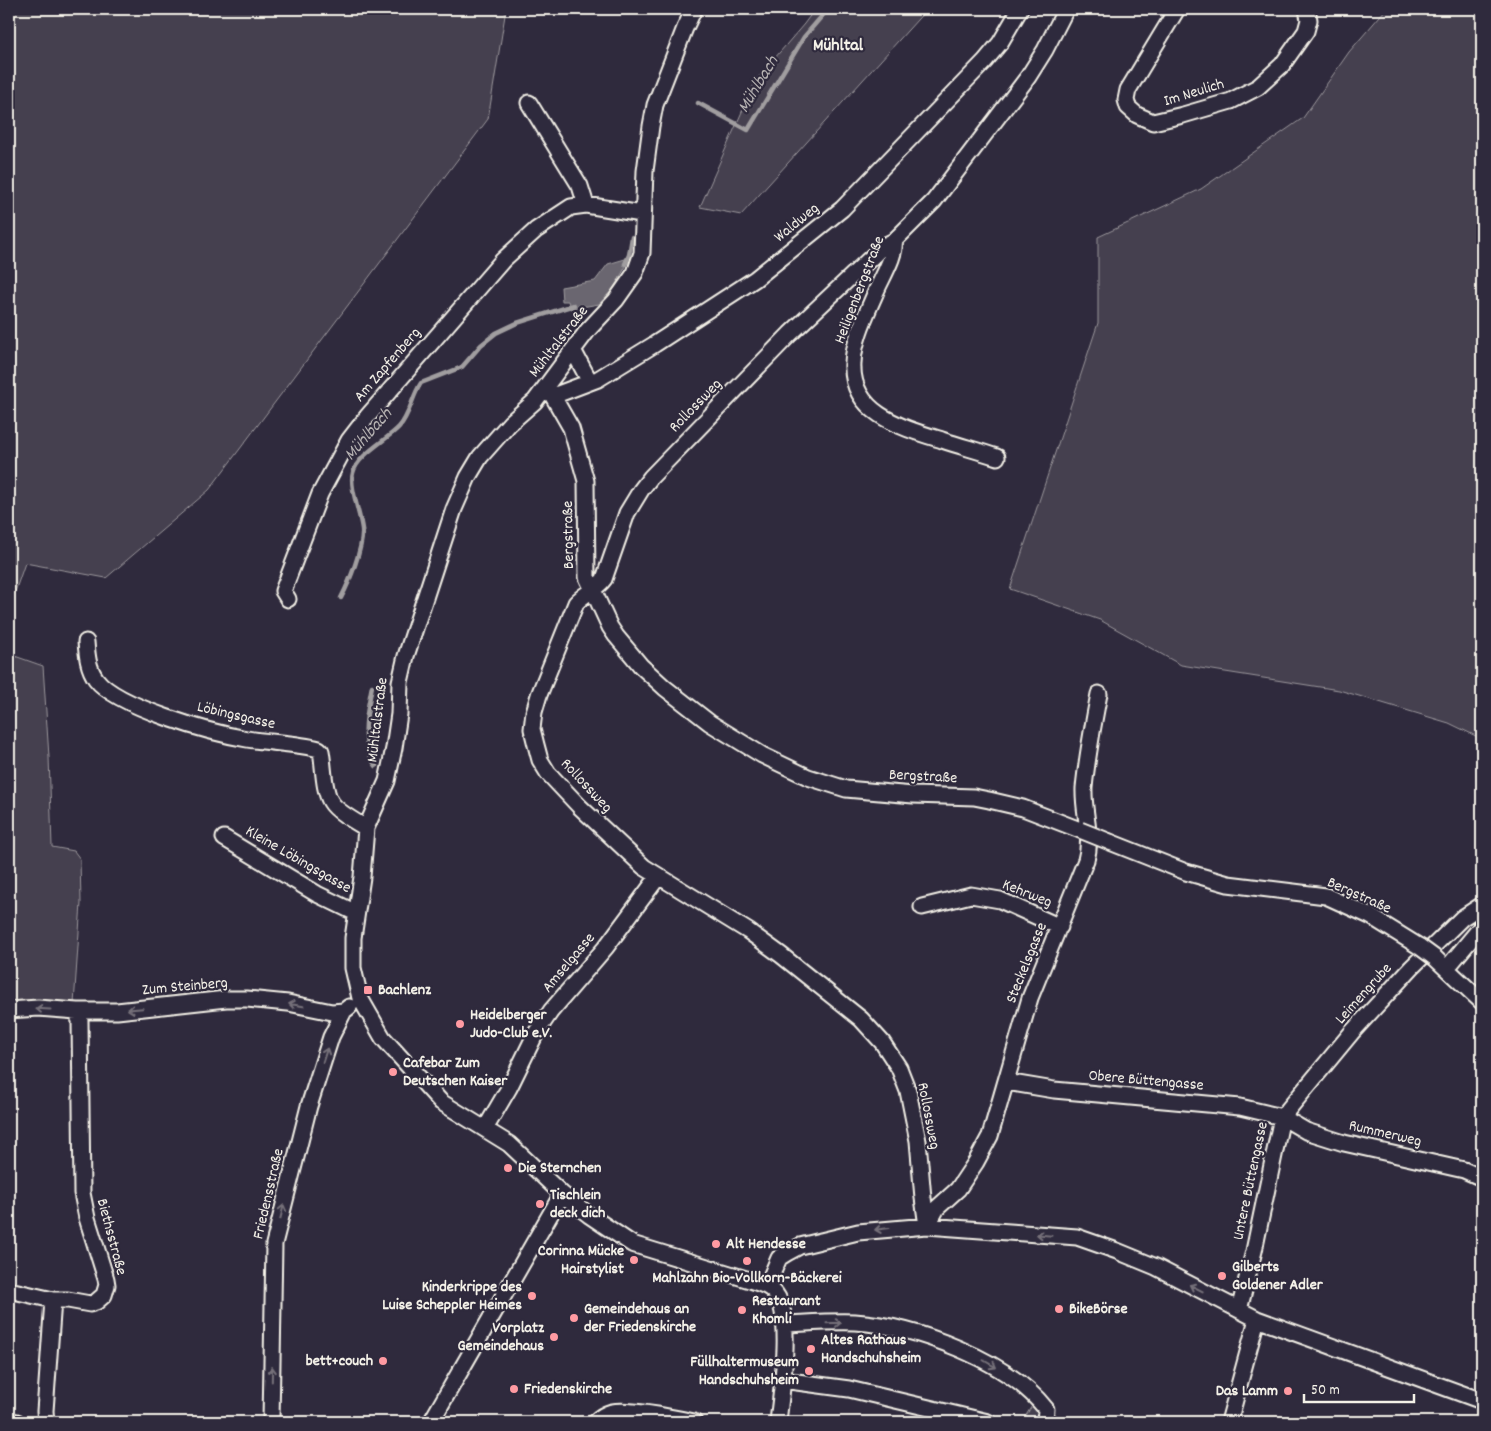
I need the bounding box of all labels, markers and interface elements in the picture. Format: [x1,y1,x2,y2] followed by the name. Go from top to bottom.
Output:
[813,34,864,59] district label: Mühltal
[732,51,786,118] water label: Mühlbach
[1161,73,1227,113] street label: Im Neulich
[769,198,825,248] street label: Waldweg
[829,233,891,347] street label: Heiligenbergstraße
[524,301,594,383] street label: Mühltalstraße
[349,323,427,407] street label: Am Zapfenberg
[664,374,728,438] street label: Rollossweg
[339,403,399,467] water label: Mühlbach
[557,501,581,569] street label: Bergstraße
[361,676,395,764] street label: Mühltalstraße
[195,696,277,736] street label: Löbingsgasse
[555,753,617,819] street label: Rollossweg
[888,764,958,790] street label: Bergstraße
[241,820,355,900] street label: Kleine Löbingsgasse
[1323,872,1395,920] street label: Bergstraße
[999,874,1055,914] street label: Kehrweg
[1000,919,1054,1007] street label: Steckelsgasse
[537,928,601,998] street label: Amselgasse
[1330,958,1398,1030] street label: Leimengrube
[141,972,229,1002] street label: Zum Steinberg
[378,979,432,1002] place label: Bachlenz
[362,984,374,996] marker: Bachlenz
[289,999,305,1009] one-way arrow
[35,1004,51,1013] one-way arrow
[127,1004,143,1014] one-way arrow
[470,1004,552,1045] place label: Heidelberger Judo-Club e.V.
[454,1018,466,1030] marker: Heidelberger Judo-Club e.V.
[321,1048,331,1064] one-way arrow
[403,1052,508,1093] place label: Cafebar Zum Deutschen Kaiser
[1087,1065,1205,1097] street label: Obere Büttengasse
[387,1066,399,1078] marker: Cafebar Zum Deutschen Kaiser
[910,1081,946,1151] street label: Rollossweg
[1346,1114,1424,1154] street label: Rummerweg
[1227,1120,1275,1242] street label: Untere Büttengasse
[247,1146,291,1242] street label: Friedensstraße
[518,1157,601,1180] place label: Die Sternchen
[502,1162,514,1174] marker: Die Sternchen
[550,1184,605,1225] place label: Tischlein deck dich
[90,1196,132,1278] street label: Biethsstraße
[534,1198,546,1210] marker: Tischlein deck dich
[278,1204,287,1220] one-way arrow
[874,1224,890,1234] one-way arrow
[1036,1230,1052,1240] one-way arrow
[726,1233,806,1256] place label: Alt Hendesse
[710,1238,722,1250] marker: Alt Hendesse
[538,1240,624,1281] place label: Corinna Mücke Hairstylist
[628,1254,640,1266] marker: Corinna Mücke Hairstylist
[741,1255,753,1267] marker: Mahlzahn Bio-Vollkorn-Bäckerei
[1232,1256,1324,1297] place label: Gilberts Goldener Adler
[652,1267,842,1290] place label: Mahlzahn Bio-Vollkorn-Bäckerei
[1216,1270,1228,1282] marker: Gilberts Goldener Adler
[382,1276,522,1317] place label: Kinderkrippe des Luise Scheppler Heimes
[1189,1283,1204,1292] one-way arrow
[526,1290,538,1302] marker: Kinderkrippe des Luise Scheppler Heimes
[752,1290,821,1331] place label: Restaurant Khomli
[584,1298,696,1339] place label: Gemeindehaus an der Friedenskirche
[1069,1298,1128,1321] place label: BikeBörse
[1053,1303,1065,1315] marker: BikeBörse
[736,1304,748,1316] marker: Restaurant Khomli
[568,1312,580,1324] marker: Gemeindehaus an der Friedenskirche
[458,1317,545,1358] place label: Vorplatz Gemeindehaus
[826,1318,842,1327] one-way arrow
[821,1329,921,1370] place label: Altes Rathaus Handschuhsheim
[548,1331,560,1343] marker: Vorplatz Gemeindehaus
[805,1343,817,1355] marker: Altes Rathaus Handschuhsheim
[306,1350,373,1373] place label: bett+couch
[690,1351,799,1392] place label: Füllhaltermuseum Handschuhsheim
[377,1355,389,1367] marker: bett+couch
[982,1359,996,1369] one-way arrow
[803,1365,815,1377] marker: Füllhaltermuseum Handschuhsheim
[267,1366,277,1382] one-way arrow
[1304,1371,1414,1403] scale bar
[524,1378,612,1401] place label: Friedenskirche
[1216,1380,1278,1403] place label: Das Lamm
[1311,1380,1340,1402] text: 50 m
[508,1383,520,1395] marker: Friedenskirche
[1282,1385,1294,1397] marker: Das Lamm

